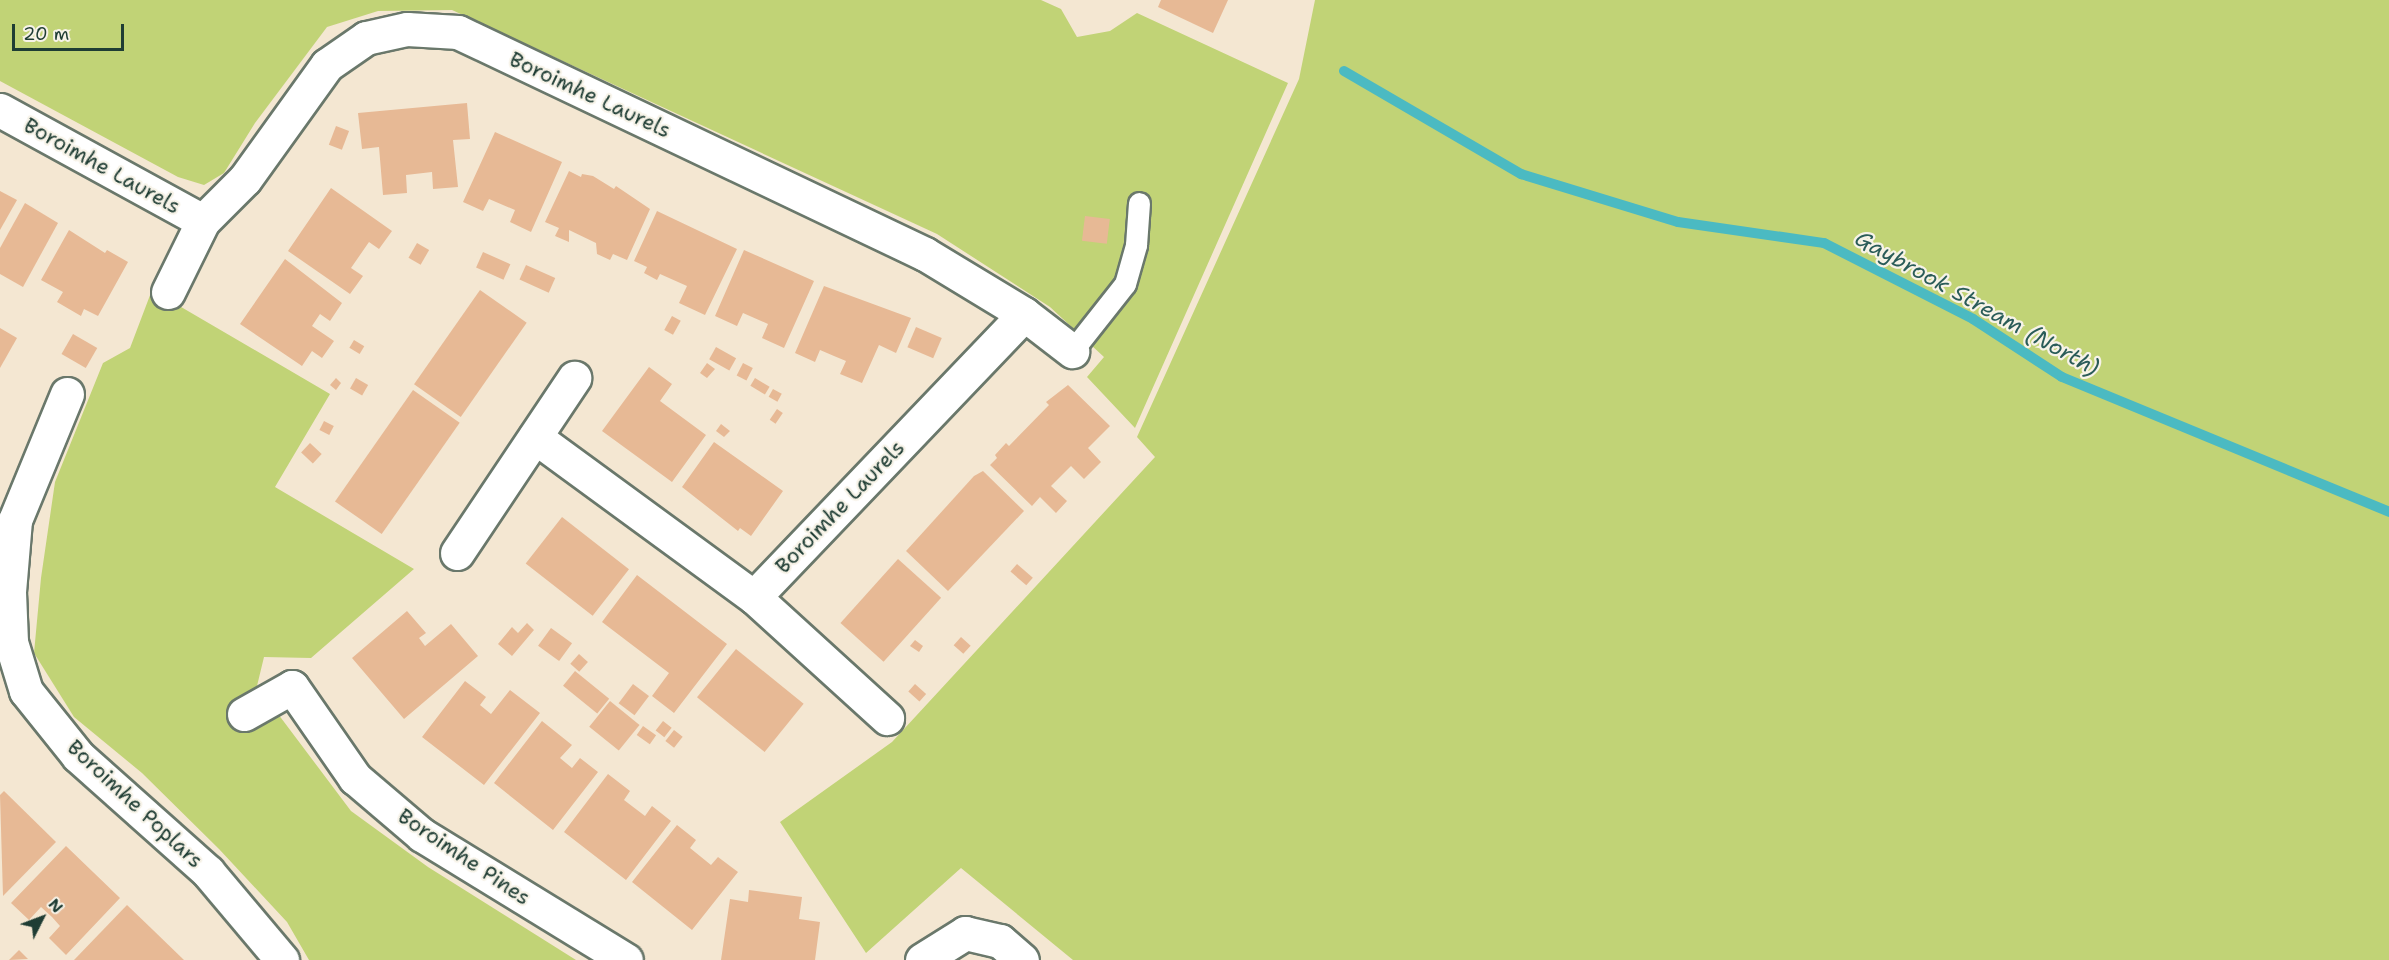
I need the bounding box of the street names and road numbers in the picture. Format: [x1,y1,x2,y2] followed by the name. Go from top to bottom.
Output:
[505,47,675,143] street label: Boroimhe Laurels
[19,113,185,219] street label: Boroimhe Laurels
[770,435,910,579] street label: Boroimhe Laurels
[62,735,208,873] street label: Boroimhe Poplars
[393,803,535,911] street label: Boroimhe Pines

